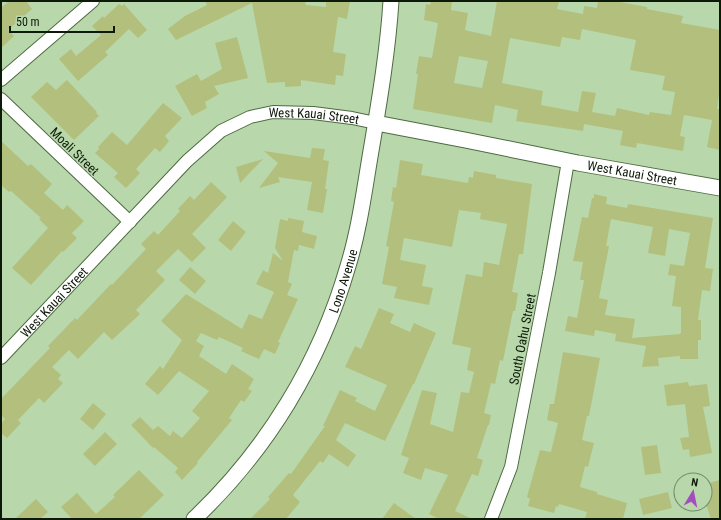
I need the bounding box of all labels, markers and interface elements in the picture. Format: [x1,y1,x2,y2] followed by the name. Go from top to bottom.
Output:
[10,8,114,34] scale bar
[16,15,40,29] text: 50 m
[268,105,361,127] street label: West Kauai Street
[47,124,102,178] street label: Moali Street
[586,158,678,188] street label: West Kauai Street
[326,248,360,315] street label: Lono Avenue
[18,264,91,341] street label: West Kauai Street
[506,292,539,386] street label: South Oahu Street
[673,472,713,512] north arrow
[690,476,699,490] text: N

